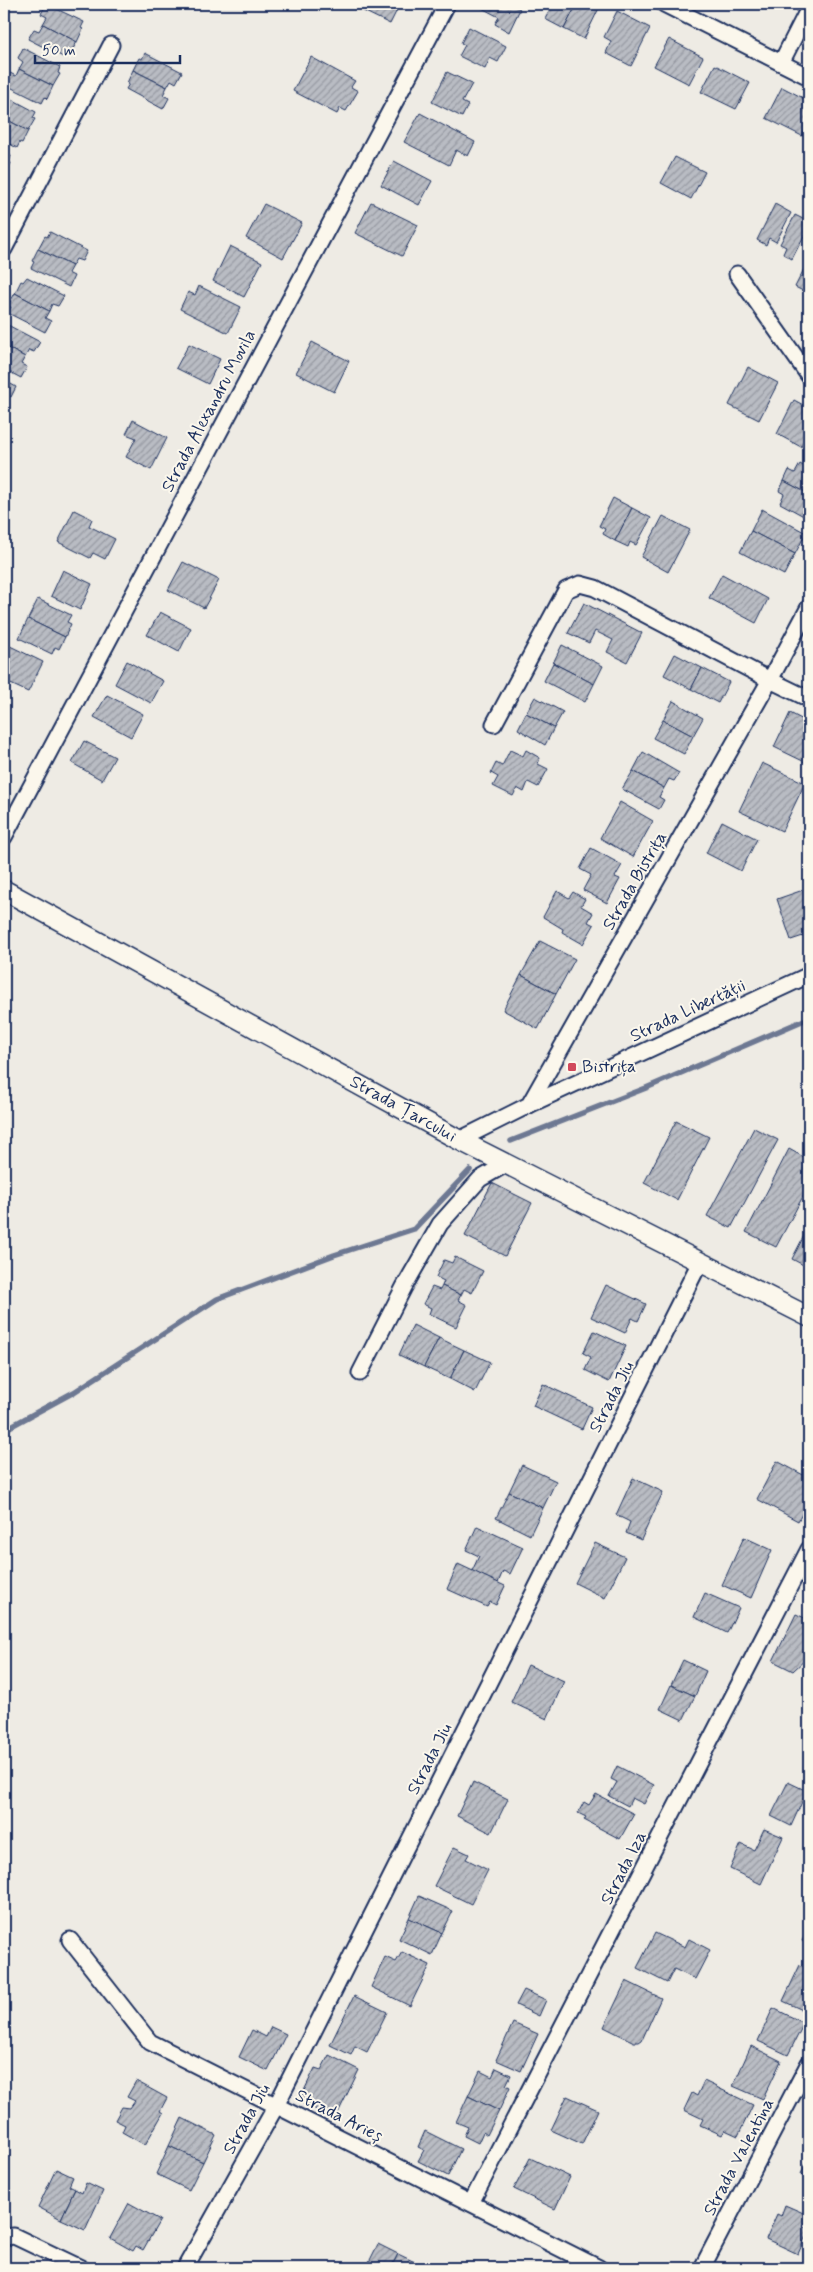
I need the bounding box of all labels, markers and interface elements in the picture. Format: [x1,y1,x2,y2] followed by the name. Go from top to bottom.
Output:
[35,32,180,64] scale bar
[42,41,76,61] text: 50 m
[156,325,262,497] street label: Strada Alexandru Movila
[597,827,673,935] street label: Strada Bistrița
[626,974,750,1048] street label: Strada Libertății
[582,1055,636,1079] place label: Bistrița
[566,1061,578,1073] marker: Bistrița
[345,1070,461,1148] street label: Strada Țarcului
[584,1357,640,1437] street label: Strada Jiu
[402,1719,458,1799] street label: Strada Jiu
[595,1827,653,1909] street label: Strada Iza
[218,2079,276,2159] street label: Strada Jiu
[291,2084,387,2148] street label: Strada Arieș
[698,2094,780,2220] street label: Strada Valentina

